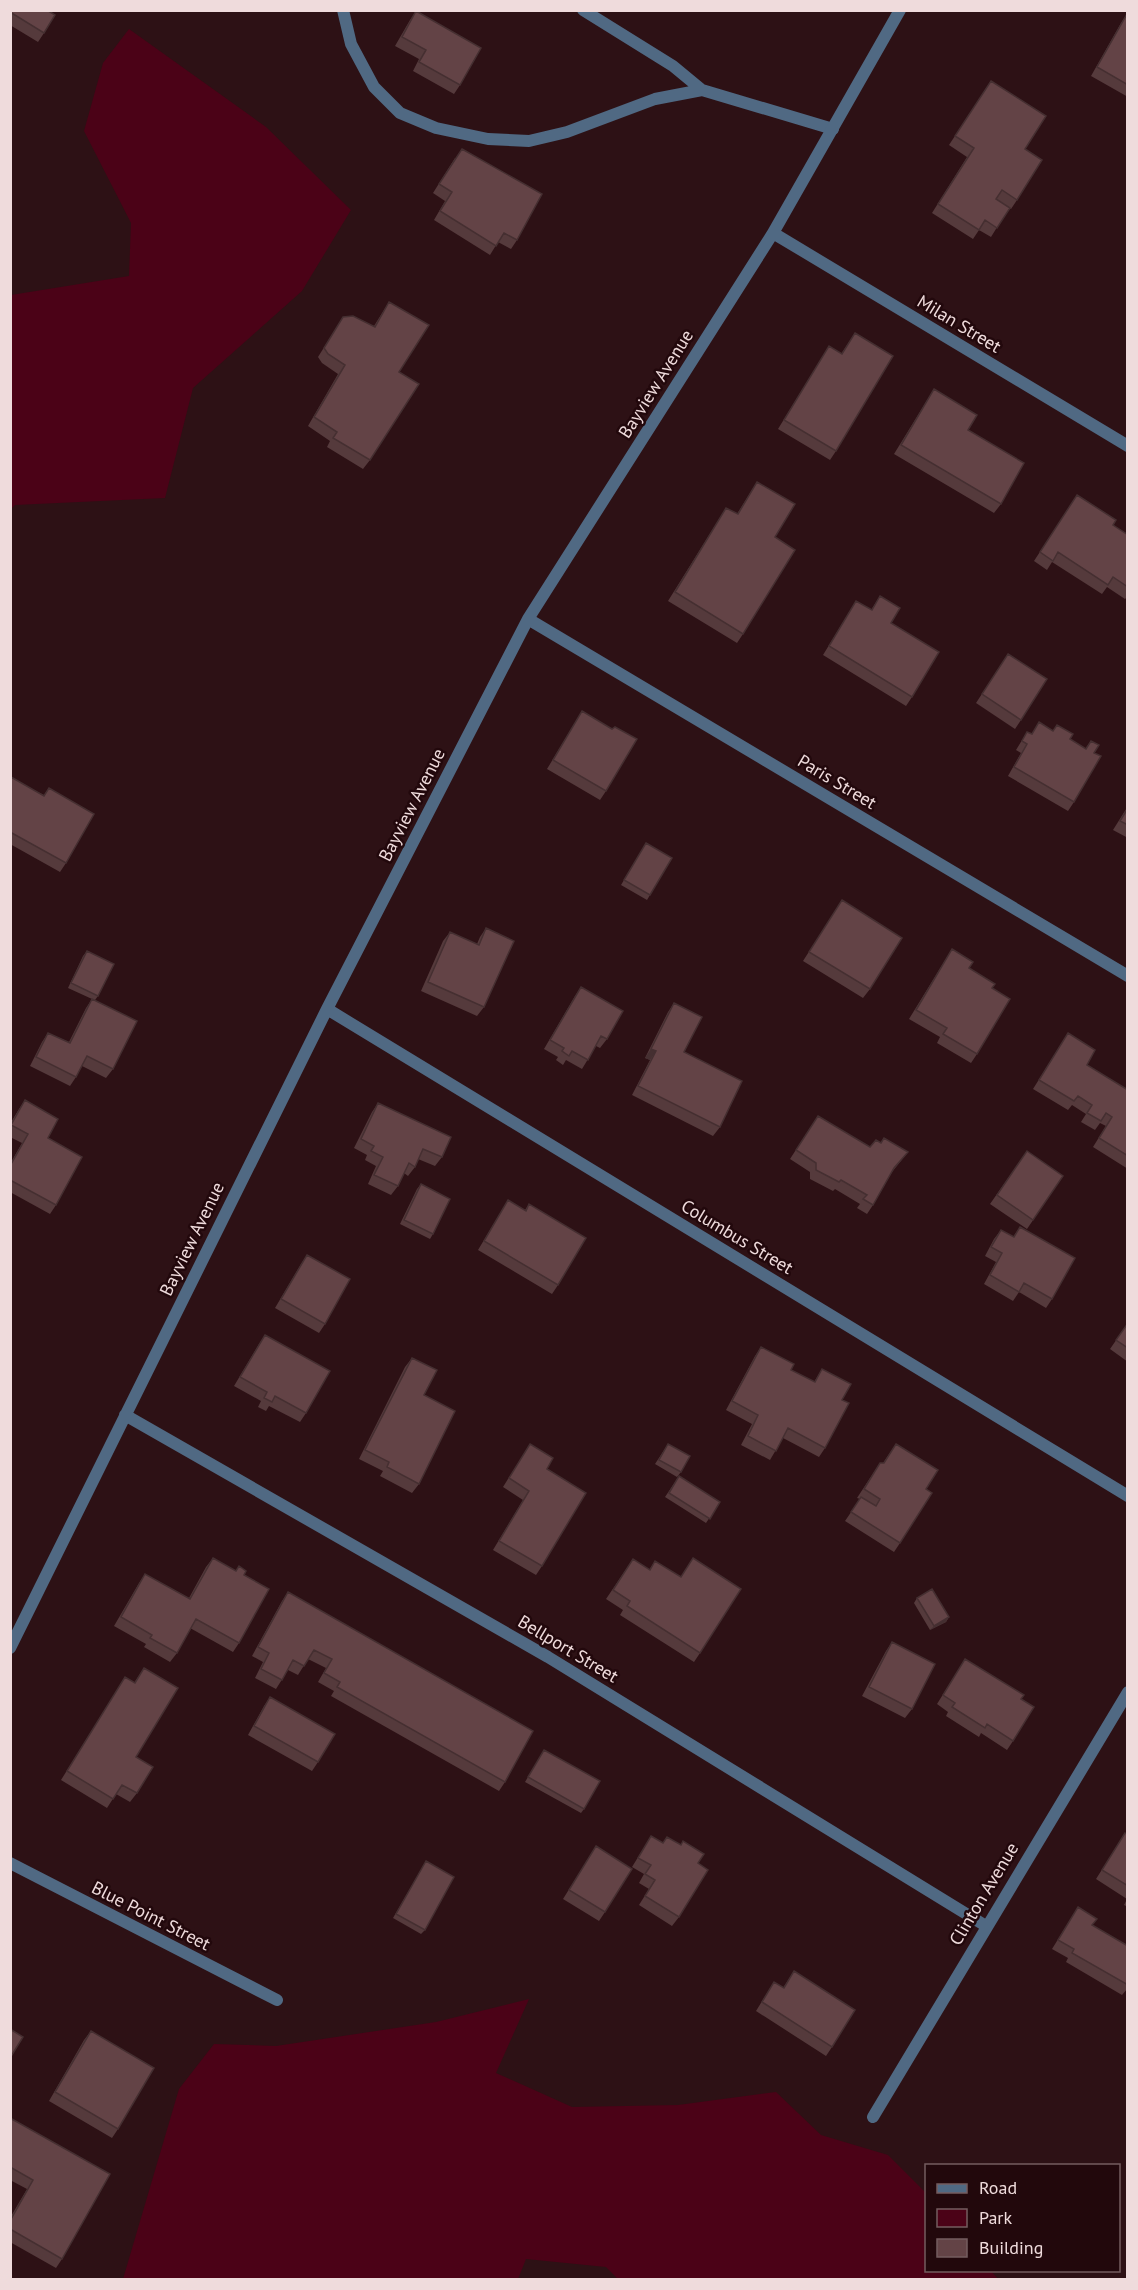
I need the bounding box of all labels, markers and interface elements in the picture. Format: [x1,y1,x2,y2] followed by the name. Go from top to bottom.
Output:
[913,290,1005,358] street label: Milan Street
[613,325,698,442] street label: Bayview Avenue
[373,744,450,865] street label: Bayview Avenue
[794,749,881,814] street label: Paris Street
[154,1178,229,1299] street label: Bayview Avenue
[677,1194,797,1279] street label: Columbus Street
[514,1610,623,1688] street label: Bellport Street
[944,1838,1023,1949] street label: Clinton Avenue
[88,1876,214,1955] street label: Blue Point Street
[925,2164,1120,2272] legend
[979,2176,1017,2199] text: Road
[979,2206,1012,2229] text: Park
[979,2236,1043,2259] text: Building

